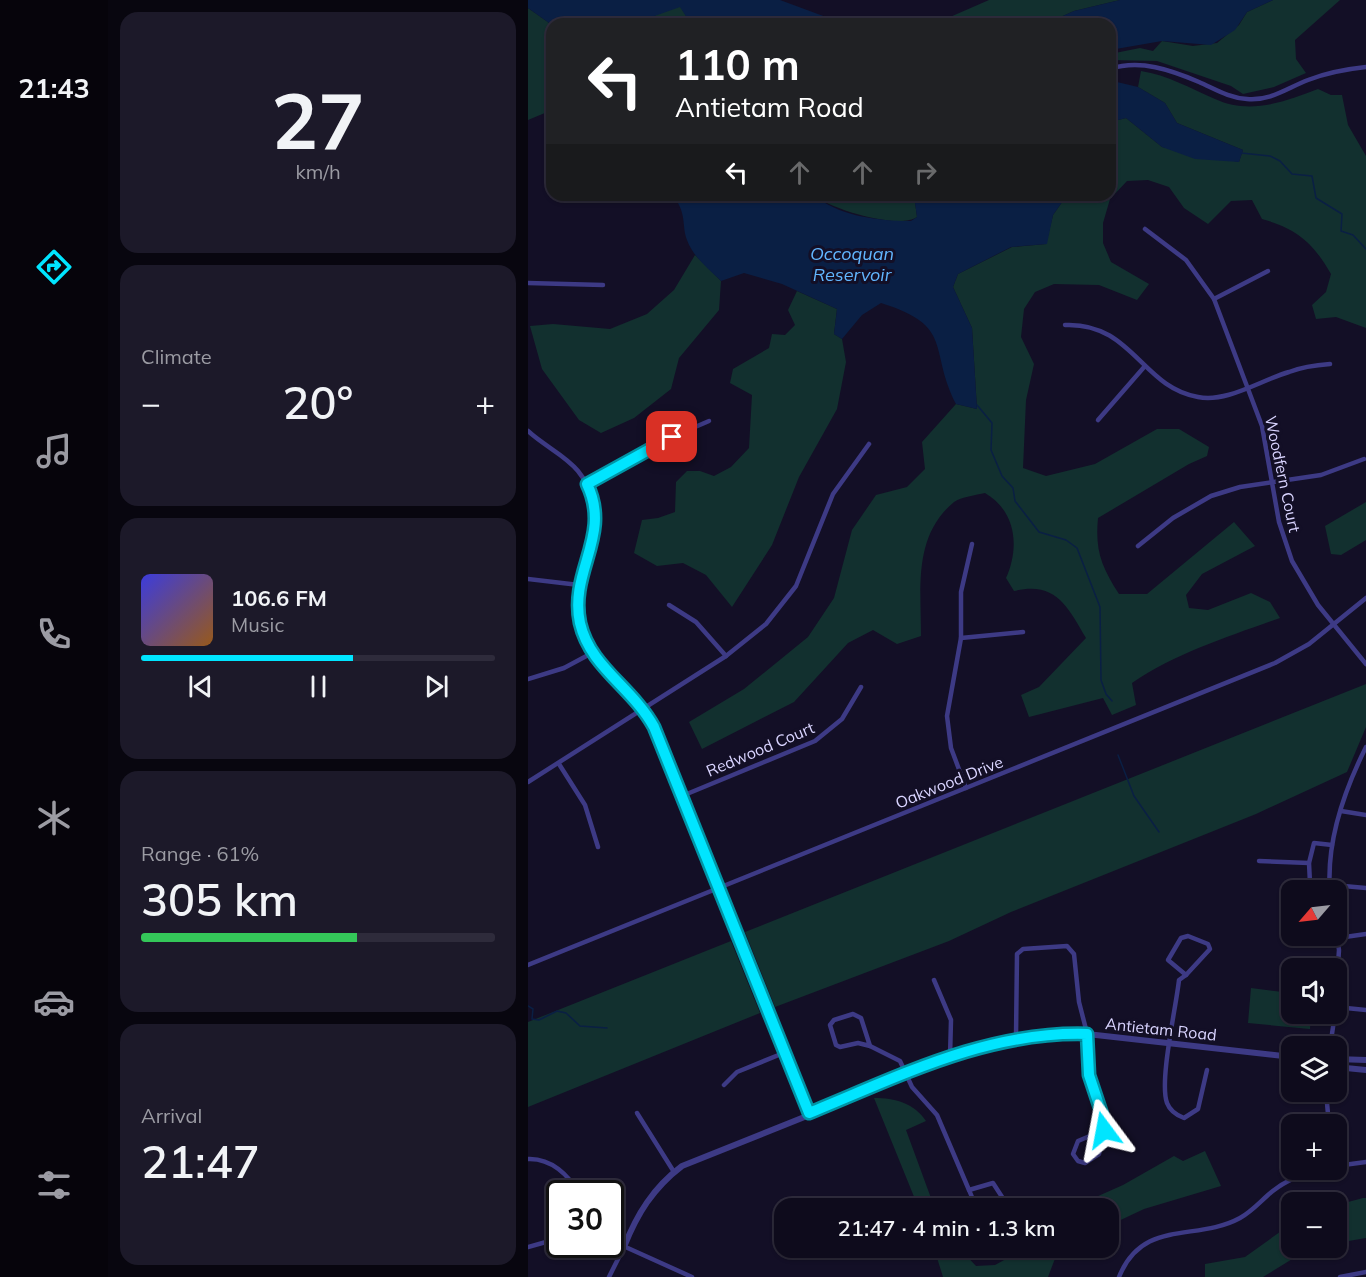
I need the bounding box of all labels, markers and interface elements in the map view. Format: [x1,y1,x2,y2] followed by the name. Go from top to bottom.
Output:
[675,38,800,91] text: 110 m
[576,42,654,120] icon: left
[18,71,90,105] text: 21:43
[271,71,365,169] text: 27
[675,90,864,124] text: Antietam Road
[720,156,753,189] icon: left
[783,156,816,189] icon: ahead
[846,156,879,189] icon: ahead
[909,156,942,189] icon: right
[295,159,341,184] text: km/h
[810,242,894,286] water label: Occoquan Reservoir
[33,246,75,288] icon: directions
[141,344,212,369] text: Climate
[283,374,353,430] text: 20°
[141,382,161,423] text: −
[475,382,495,423] text: +
[646,411,697,462] pin
[1261,414,1305,534] street label: Woodfern Court
[655,420,688,453] icon: arrive
[33,430,75,472] icon: music
[231,584,327,612] text: 106.6 FM
[231,612,284,637] text: Music
[33,613,75,655] icon: phone
[184,670,217,703] icon: previous
[302,670,335,703] icon: pause
[420,670,453,703] icon: next
[703,717,817,781] street label: Redwood Court
[892,751,1006,813] street label: Oakwood Drive
[33,797,75,839] icon: climate
[141,841,259,866] text: Range · 61%
[141,871,298,927] text: 305 km
[1281,880,1347,946] north arrow
[1281,880,1347,1258] map controls
[1281,958,1347,1024] button: sound
[33,981,75,1023] icon: car
[1104,1013,1218,1045] street label: Antietam Road
[1281,1036,1347,1102] button: layers
[1072,1098,1136,1162] position arrow
[141,1103,202,1128] text: Arrival
[1281,1114,1347,1180] button: +
[141,1133,260,1189] text: 21:47
[33,1164,75,1206] icon: filters
[546,1180,624,1258] speed limit sign: 30
[1281,1192,1347,1258] button: −
[838,1214,1055,1242] text: 21:47 · 4 min · 1.3 km

